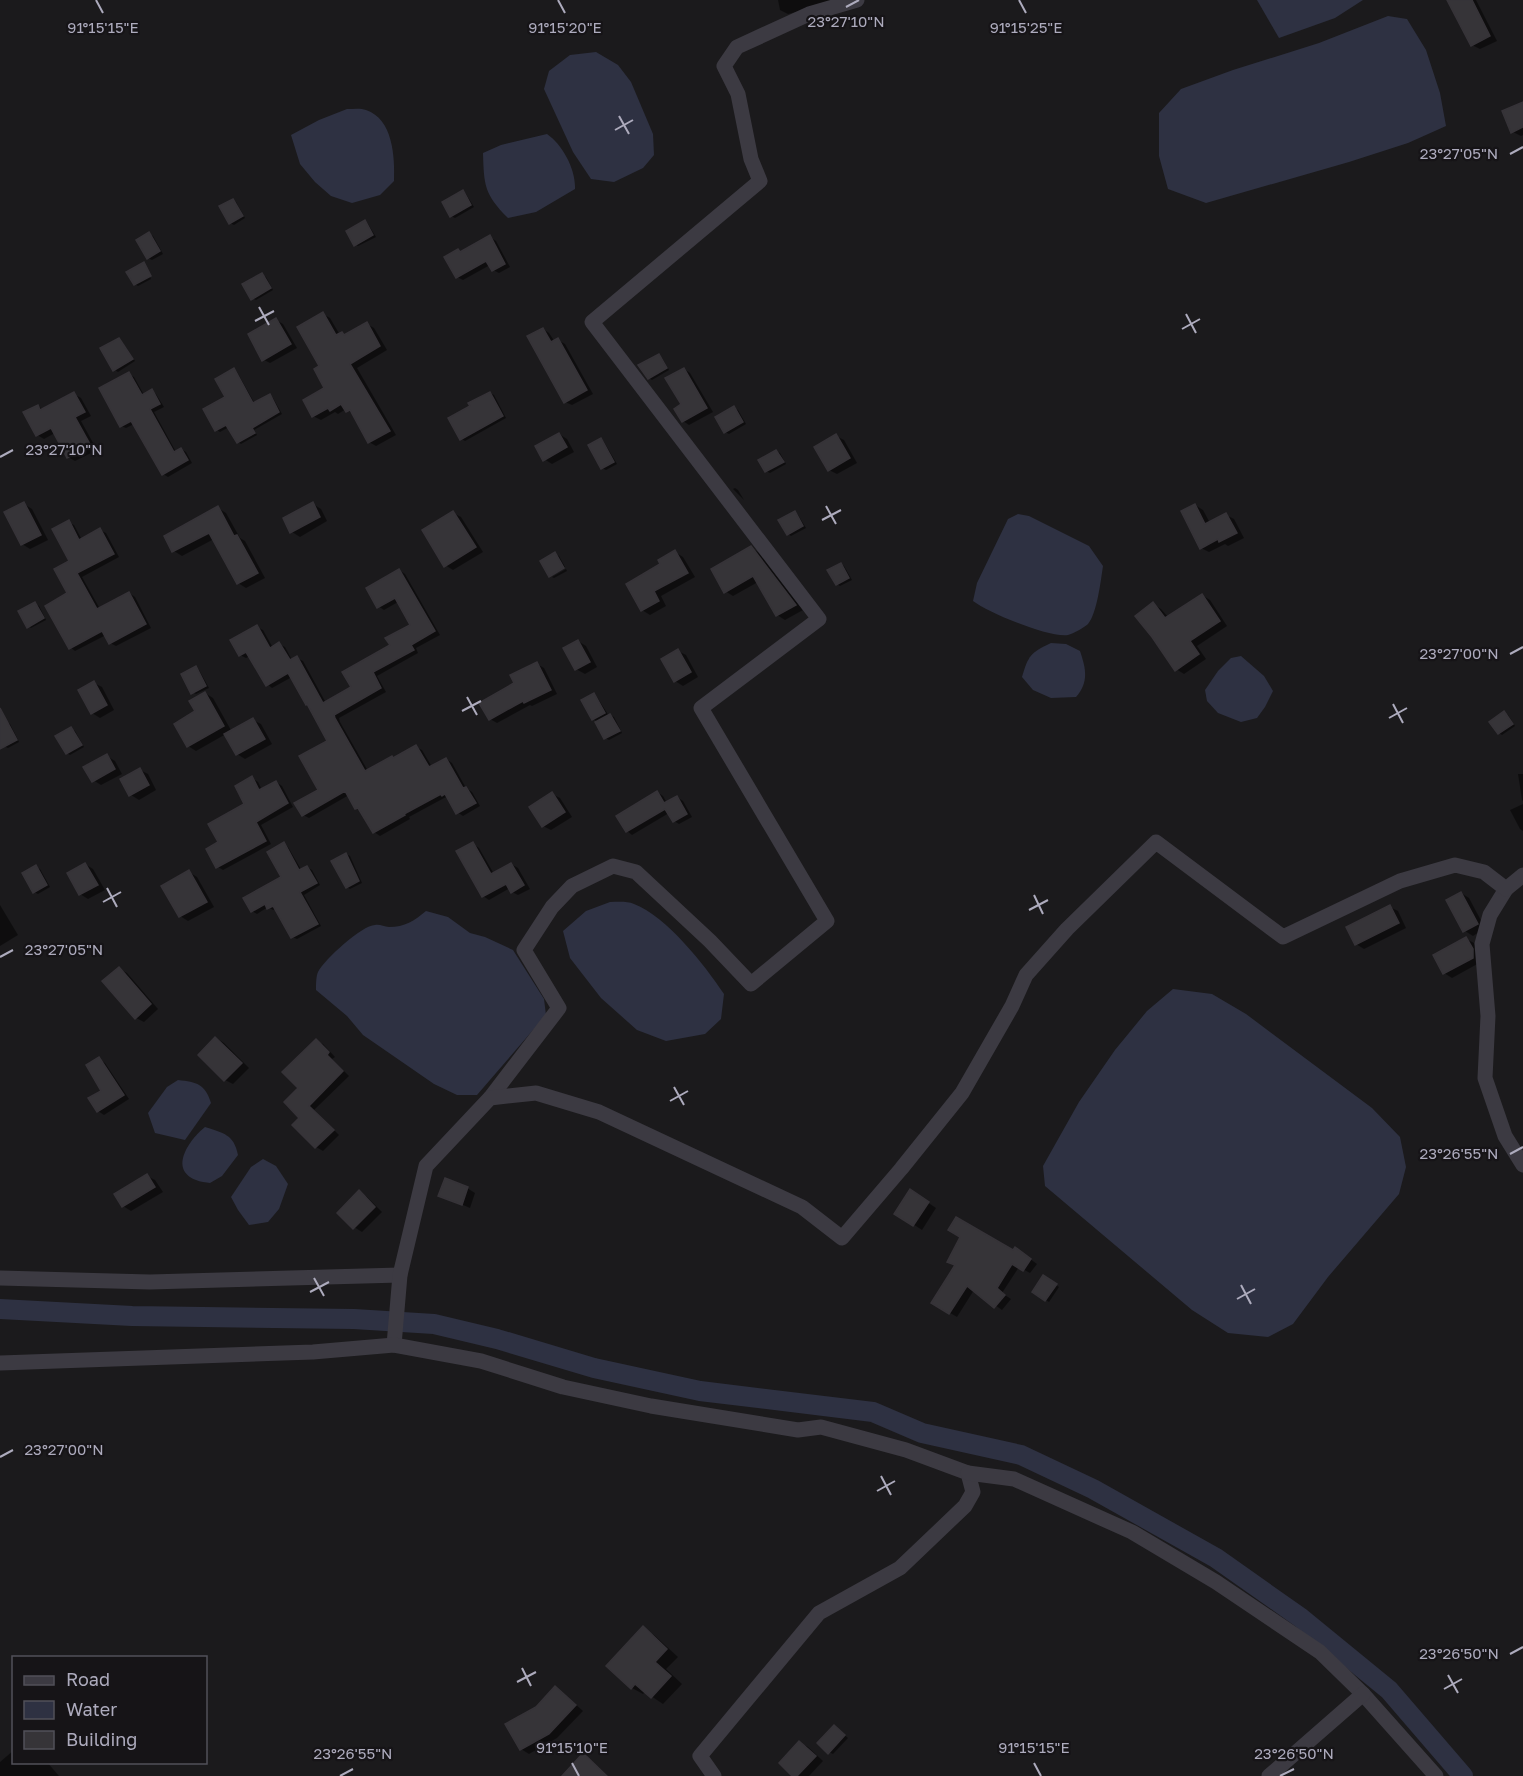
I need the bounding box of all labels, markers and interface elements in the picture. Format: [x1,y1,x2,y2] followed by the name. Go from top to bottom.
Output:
[807,12,885,30] text: 23°27'10"N
[67,18,139,36] text: 91°15'15"E
[528,18,602,36] text: 91°15'20"E
[990,18,1062,36] text: 91°15'25"E
[1420,144,1498,162] text: 23°27'05"N
[25,440,103,458] text: 23°27'10"N
[1419,644,1499,662] text: 23°27'00"N
[25,940,103,958] text: 23°27'05"N
[1419,1144,1499,1162] text: 23°26'55"N
[24,1440,104,1458] text: 23°27'00"N
[1419,1644,1499,1662] text: 23°26'50"N
[12,1656,207,1764] legend
[66,1668,110,1690] text: Road
[66,1698,117,1720] text: Water
[66,1728,137,1750] text: Building
[536,1738,608,1756] text: 91°15'10"E
[998,1738,1070,1756] text: 91°15'15"E
[313,1744,393,1762] text: 23°26'55"N
[1254,1744,1334,1762] text: 23°26'50"N

